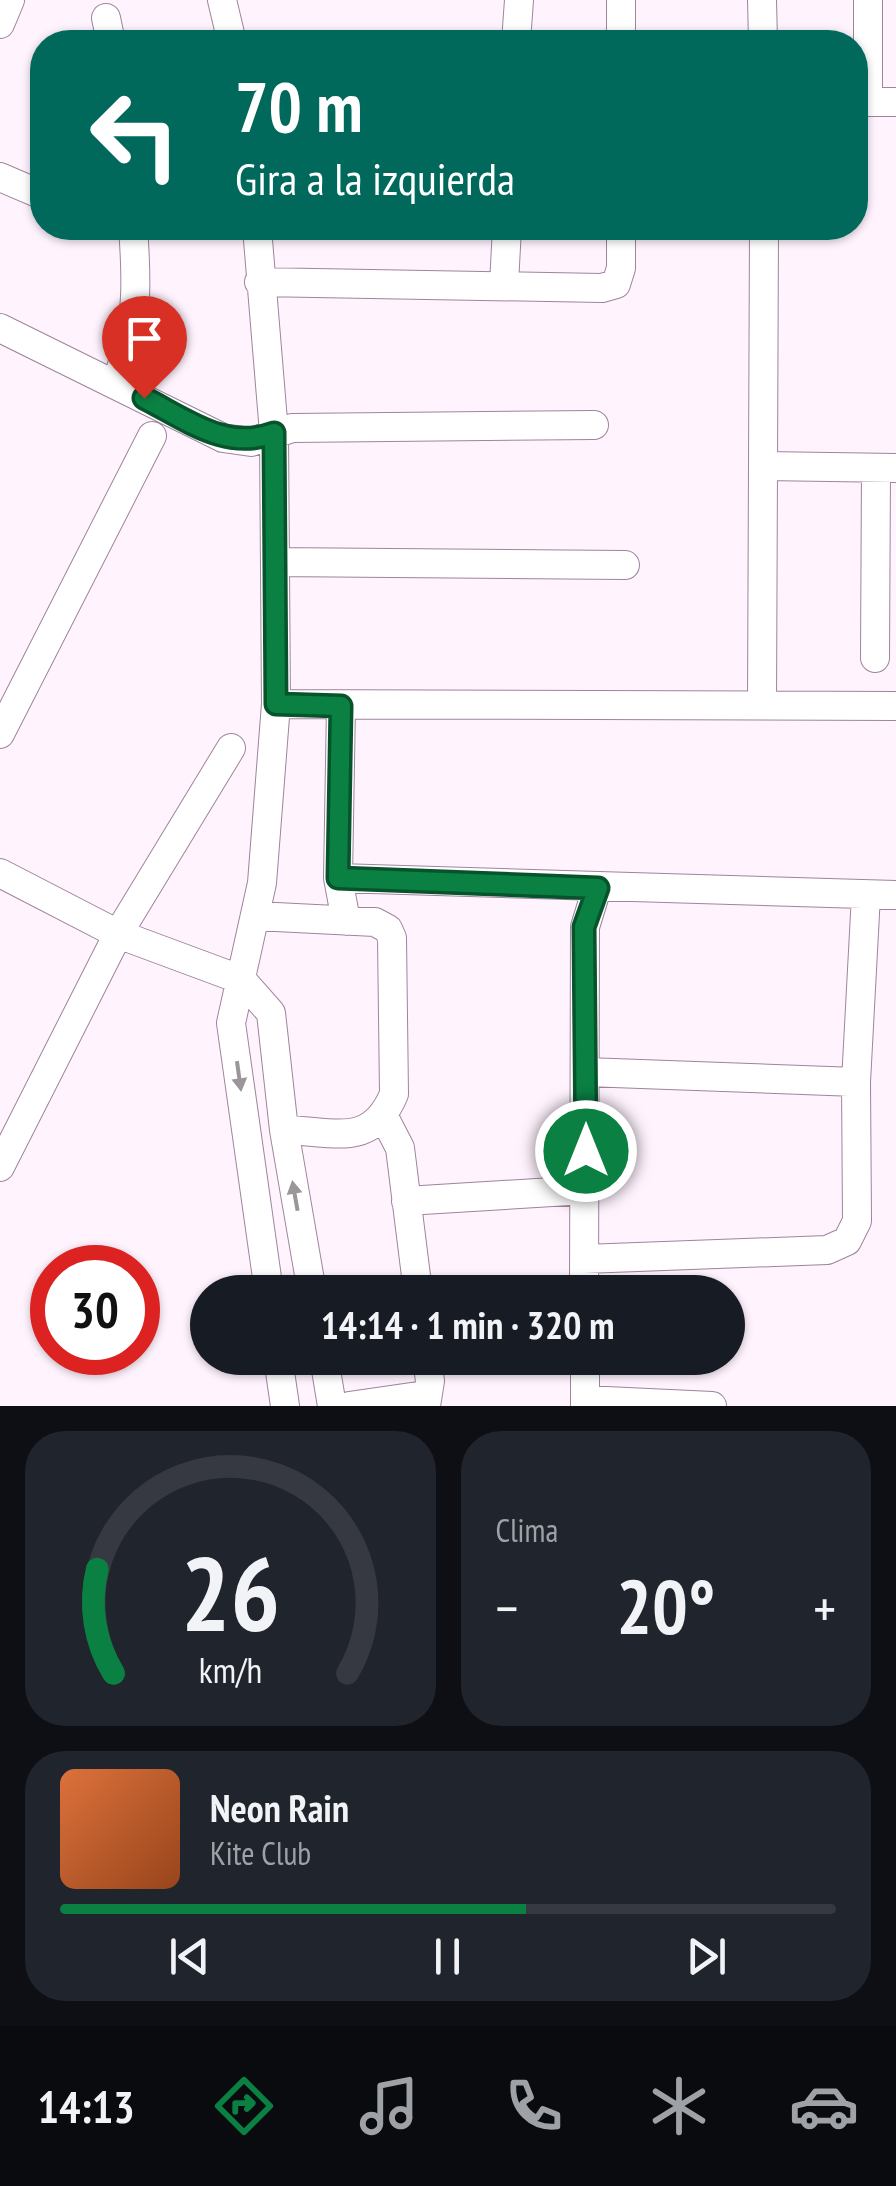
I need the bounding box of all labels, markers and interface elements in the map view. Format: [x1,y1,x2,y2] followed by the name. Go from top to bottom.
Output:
[235,61,363,151] text: 70 m
[70,70,200,200] icon: left
[235,149,515,207] text: Gira a la izquierda
[102,296,187,399] pin
[117,311,172,366] icon: arrive
[231,1061,247,1092] one-way arrow
[534,1099,638,1203] position arrow
[287,1180,302,1212] one-way arrow
[30,1245,160,1375] speed limit sign: 30
[321,1300,614,1349] text: 14:14 · 1 min · 320 m
[496,1509,558,1551] text: Clima
[181,1525,280,1660] text: 26
[616,1558,715,1655] text: 20°
[496,1572,518,1643] text: −
[813,1572,836,1643] text: +
[199,1647,262,1693] text: km/h
[210,1783,349,1832] text: Neon Rain
[210,1832,311,1874] text: Kite Club
[162,1929,217,1984] icon: previous
[420,1929,475,1984] icon: pause
[679,1929,734,1984] icon: next
[209,2071,279,2141] icon: directions
[354,2071,424,2141] icon: music
[499,2071,569,2141] icon: phone
[644,2071,714,2141] icon: climate
[789,2071,859,2141] icon: car
[37,2077,135,2135] text: 14:13

